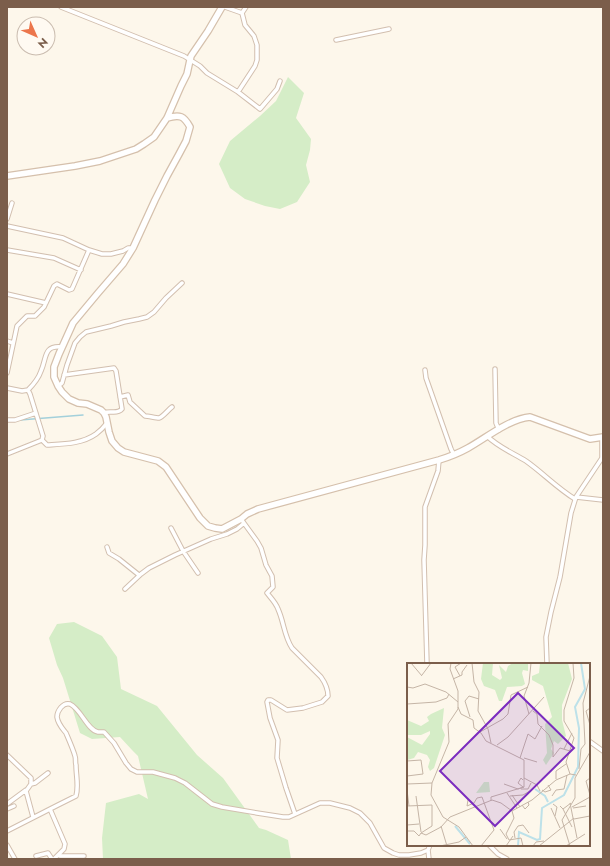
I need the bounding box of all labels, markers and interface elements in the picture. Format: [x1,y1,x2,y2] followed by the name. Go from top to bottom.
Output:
[16,16,56,56] north arrow
[34,34,52,52] text: N
[407,663,590,846] inset map

